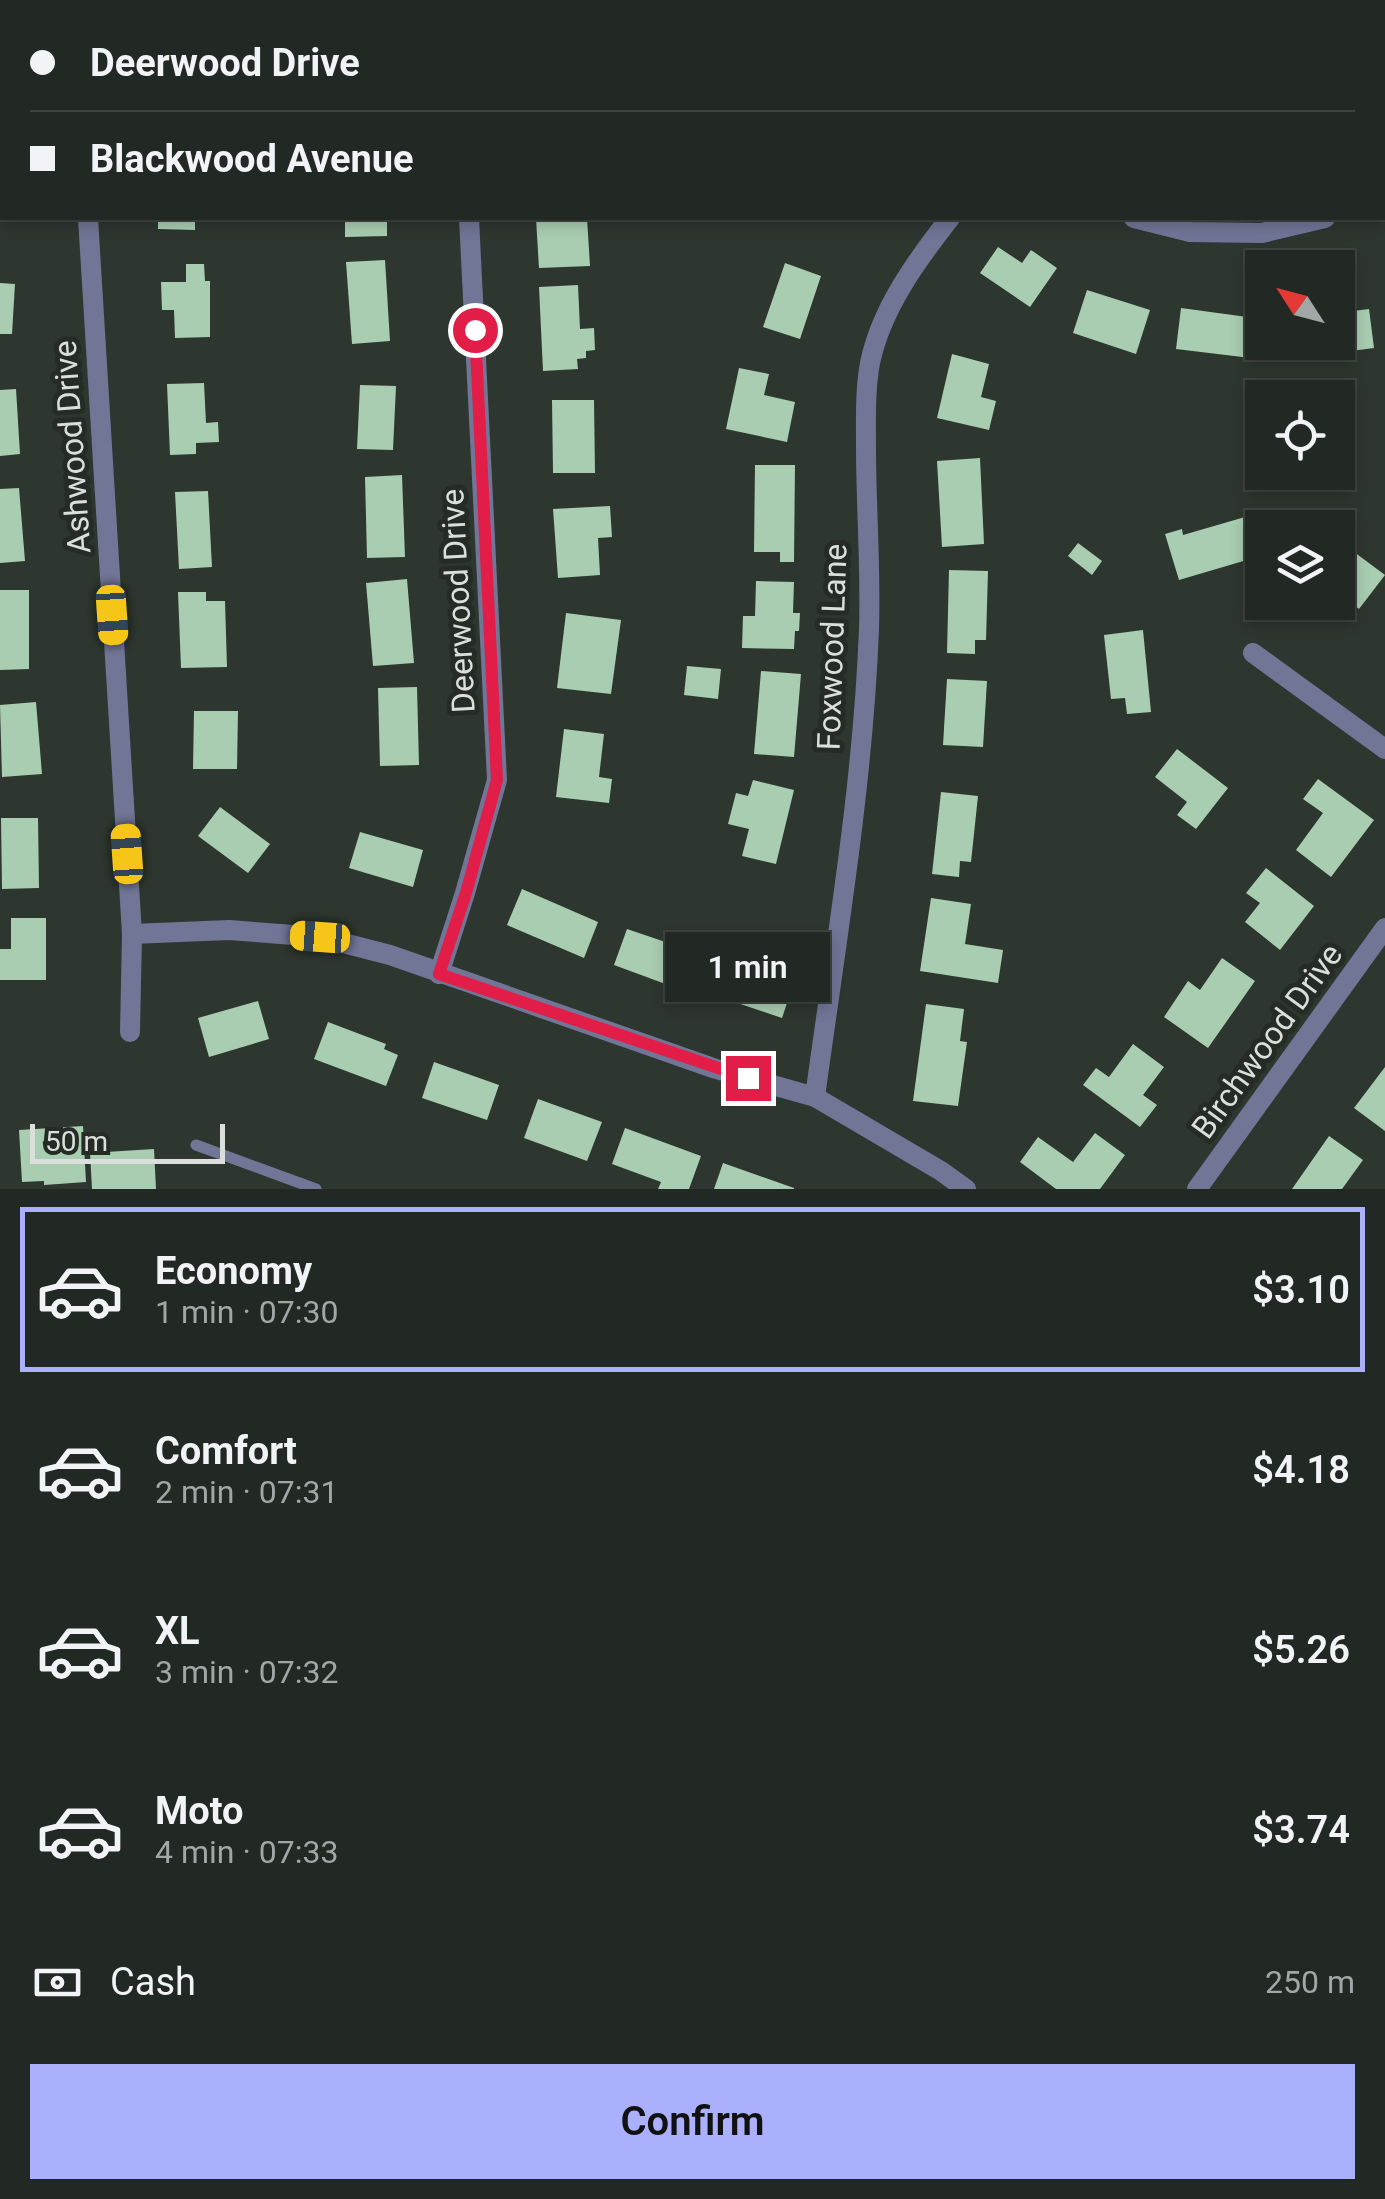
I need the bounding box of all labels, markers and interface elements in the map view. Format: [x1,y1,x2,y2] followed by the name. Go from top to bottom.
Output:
[90,41,360,85] text: Deerwood Drive
[90,137,414,181] text: Blackwood Avenue
[1245,250,1355,360] north arrow
[1245,250,1355,620] map controls
[453,308,498,353] route start
[46,339,98,555] street label: Ashwood Drive
[1245,380,1355,490] button: locate
[433,488,483,714] street label: Deerwood Drive
[1245,510,1355,620] button: layers
[809,543,855,751] street label: Foxwood Lane
[95,584,129,646] car
[110,823,144,885] car
[289,920,351,954] car
[666,933,830,1003] callout: 1 min
[1184,936,1350,1146] street label: Birchwood Drive
[707,948,788,986] text: 1 min
[726,1056,771,1101] route end
[30,1119,225,1164] scale bar
[45,1125,108,1158] text: 50 m
[35,1245,125,1335] icon: car
[155,1249,312,1293] text: Economy
[1252,1268,1350,1312] text: $3.10
[155,1293,338,1331] text: 1 min · 07:30
[35,1425,125,1515] icon: car
[155,1429,297,1473] text: Comfort
[1252,1448,1350,1492] text: $4.18
[155,1473,338,1511] text: 2 min · 07:31
[35,1605,125,1695] icon: car
[155,1609,200,1653] text: XL
[1252,1628,1350,1672] text: $5.26
[155,1653,338,1691] text: 3 min · 07:32
[35,1785,125,1875] icon: car
[155,1789,244,1833] text: Moto
[1252,1808,1350,1852] text: $3.74
[155,1833,338,1871] text: 4 min · 07:33
[30,1955,85,2010] icon: cash
[110,1960,196,2004] text: Cash
[1265,1963,1355,2001] text: 250 m
[30,2064,1355,2179] button: Confirm

